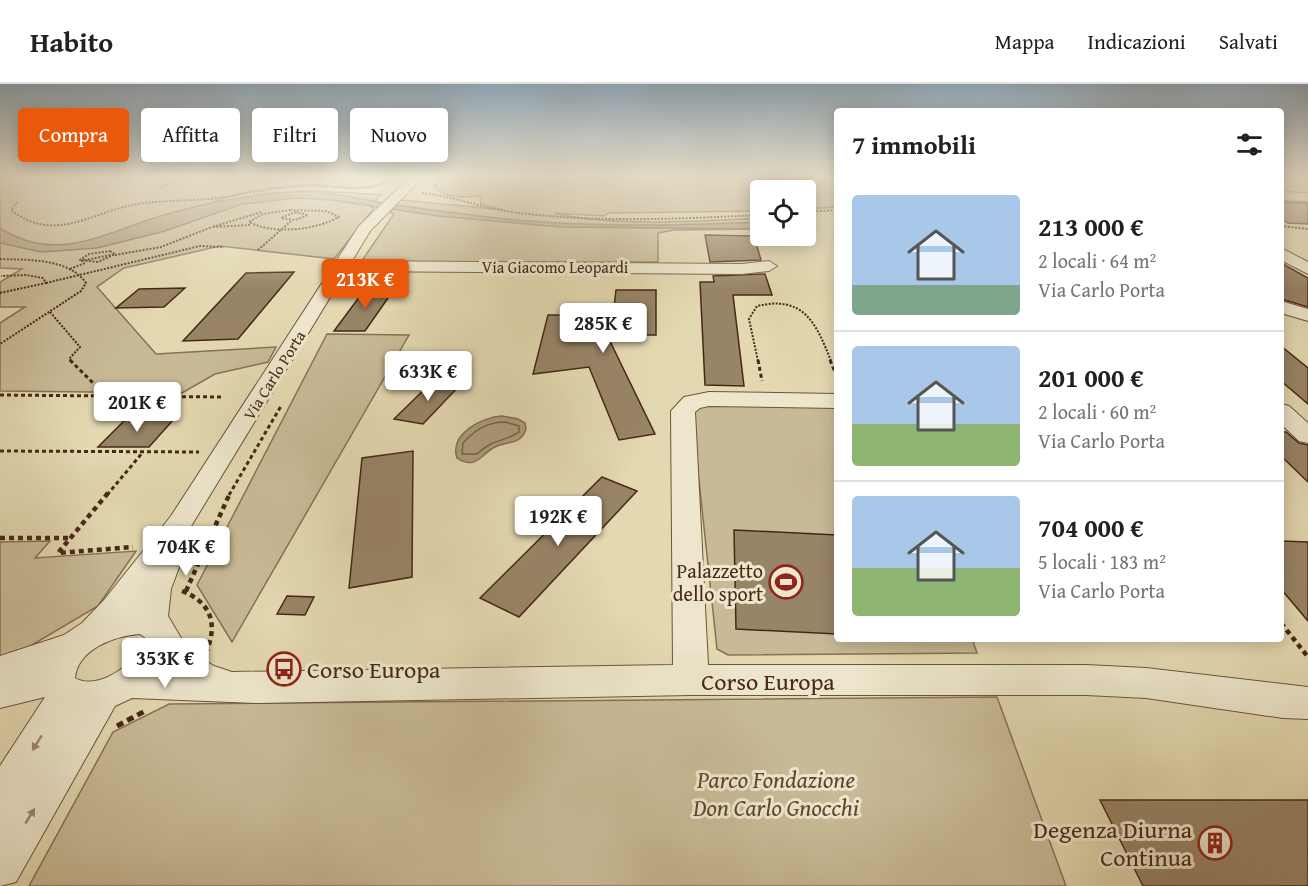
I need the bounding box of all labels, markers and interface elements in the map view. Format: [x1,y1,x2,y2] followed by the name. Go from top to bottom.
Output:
[30,21,113,62] text: Habito
[995,26,1055,57] text: Mappa
[1088,26,1186,57] text: Indicazioni
[1219,26,1278,57] text: Salvati
[18,108,129,162] chip: Compra
[141,108,240,162] chip: Affitta
[252,108,338,162] chip: Filtri
[350,108,448,162] chip: Nuovo
[852,125,976,164] text: 7 immobili
[1233,128,1266,161] icon: filters
[750,180,816,246] map controls
[750,180,816,246] button: locate
[1038,207,1144,246] text: 213 000 €
[900,219,972,291] icon: home
[1038,246,1156,275] text: 2 locali · 64 m²
[482,255,629,279] street label: Via Giacomo Leopardi
[316,259,414,310] pin: 213K €
[336,264,394,293] text: 213K €
[1038,275,1165,304] text: Via Carlo Porta
[554,303,652,354] pin: 285K €
[574,308,632,337] text: 285K €
[237,325,311,424] street label: Via Carlo Porta
[379,351,477,402] pin: 633K €
[399,356,457,385] text: 633K €
[1038,358,1144,397] text: 201 000 €
[900,370,972,442] icon: home
[88,382,186,433] pin: 201K €
[108,387,166,416] text: 201K €
[1038,397,1156,426] text: 2 locali · 60 m²
[1038,426,1165,455] text: Via Carlo Porta
[509,496,607,547] pin: 192K €
[529,501,587,530] text: 192K €
[1038,508,1144,547] text: 704 000 €
[900,520,972,592] icon: home
[137,526,235,577] pin: 704K €
[157,531,215,560] text: 704K €
[1038,547,1166,576] text: 5 locali · 183 m²
[673,556,763,608] place label: Palazzetto dello sport
[768,564,804,600] sports icon: Palazzetto dello sport
[1038,576,1165,605] text: Via Carlo Porta
[116,638,214,689] pin: 353K €
[136,643,194,672] text: 353K €
[266,651,302,687] bus stop icon: Corso Europa
[307,652,441,687] place label: Corso Europa
[701,664,835,699] street label: Corso Europa
[31,735,42,751] one-way arrow
[692,762,859,825] park label: Parco Fondazione Don Carlo Gnocchi
[25,807,35,824] one-way arrow
[1033,812,1193,875] place label: Degenza Diurna Continua
[1197,825,1233,861] building icon: Degenza Diurna Continua

